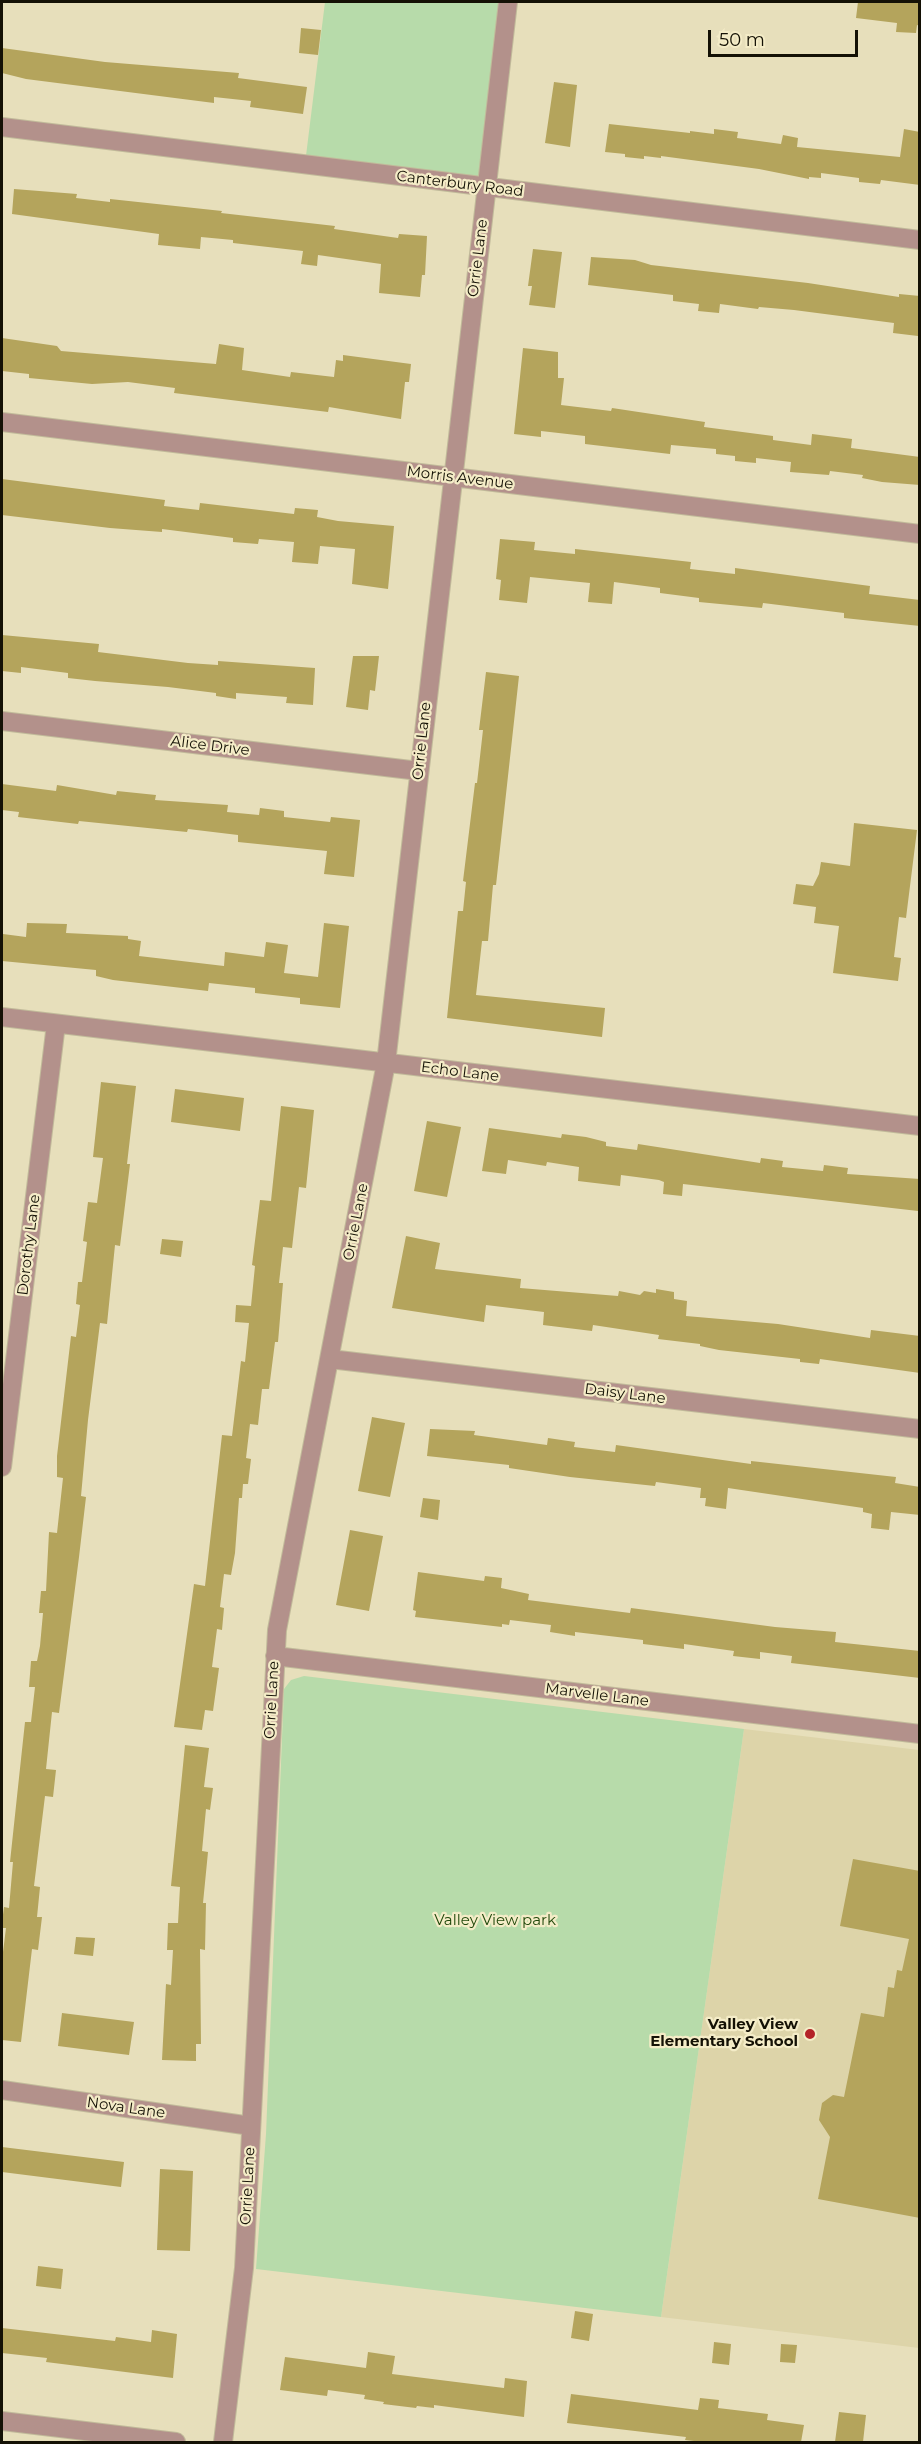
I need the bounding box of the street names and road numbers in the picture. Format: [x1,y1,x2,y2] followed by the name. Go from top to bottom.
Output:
[396,167,524,201] street label: Canterbury Road
[464,218,492,298] street label: Orrie Lane
[406,463,514,493] street label: Morris Avenue
[409,701,435,781] street label: Orrie Lane
[169,732,251,760] street label: Alice Drive
[420,1058,500,1086] street label: Echo Lane
[340,1182,372,1262] street label: Orrie Lane
[14,1193,44,1297] street label: Dorothy Lane
[583,1380,667,1408] street label: Daisy Lane
[261,1660,283,1740] street label: Orrie Lane
[544,1680,650,1710] street label: Marvelle Lane
[86,2094,166,2122] street label: Nova Lane
[237,2146,259,2226] street label: Orrie Lane

